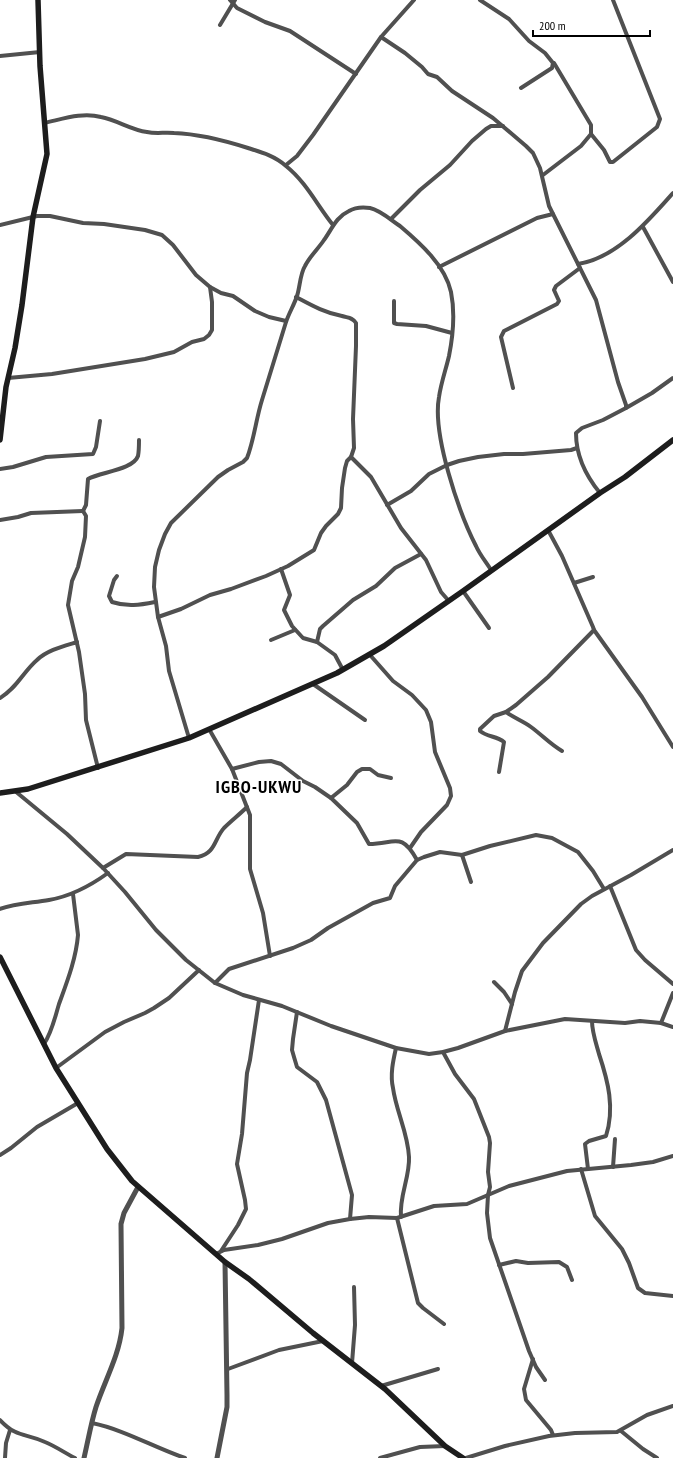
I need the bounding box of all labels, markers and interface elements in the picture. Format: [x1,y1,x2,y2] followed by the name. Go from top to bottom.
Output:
[533,12,650,38] scale bar
[539,18,566,33] text: 200 m
[216,775,302,798] district label: IGBO-UKWU

